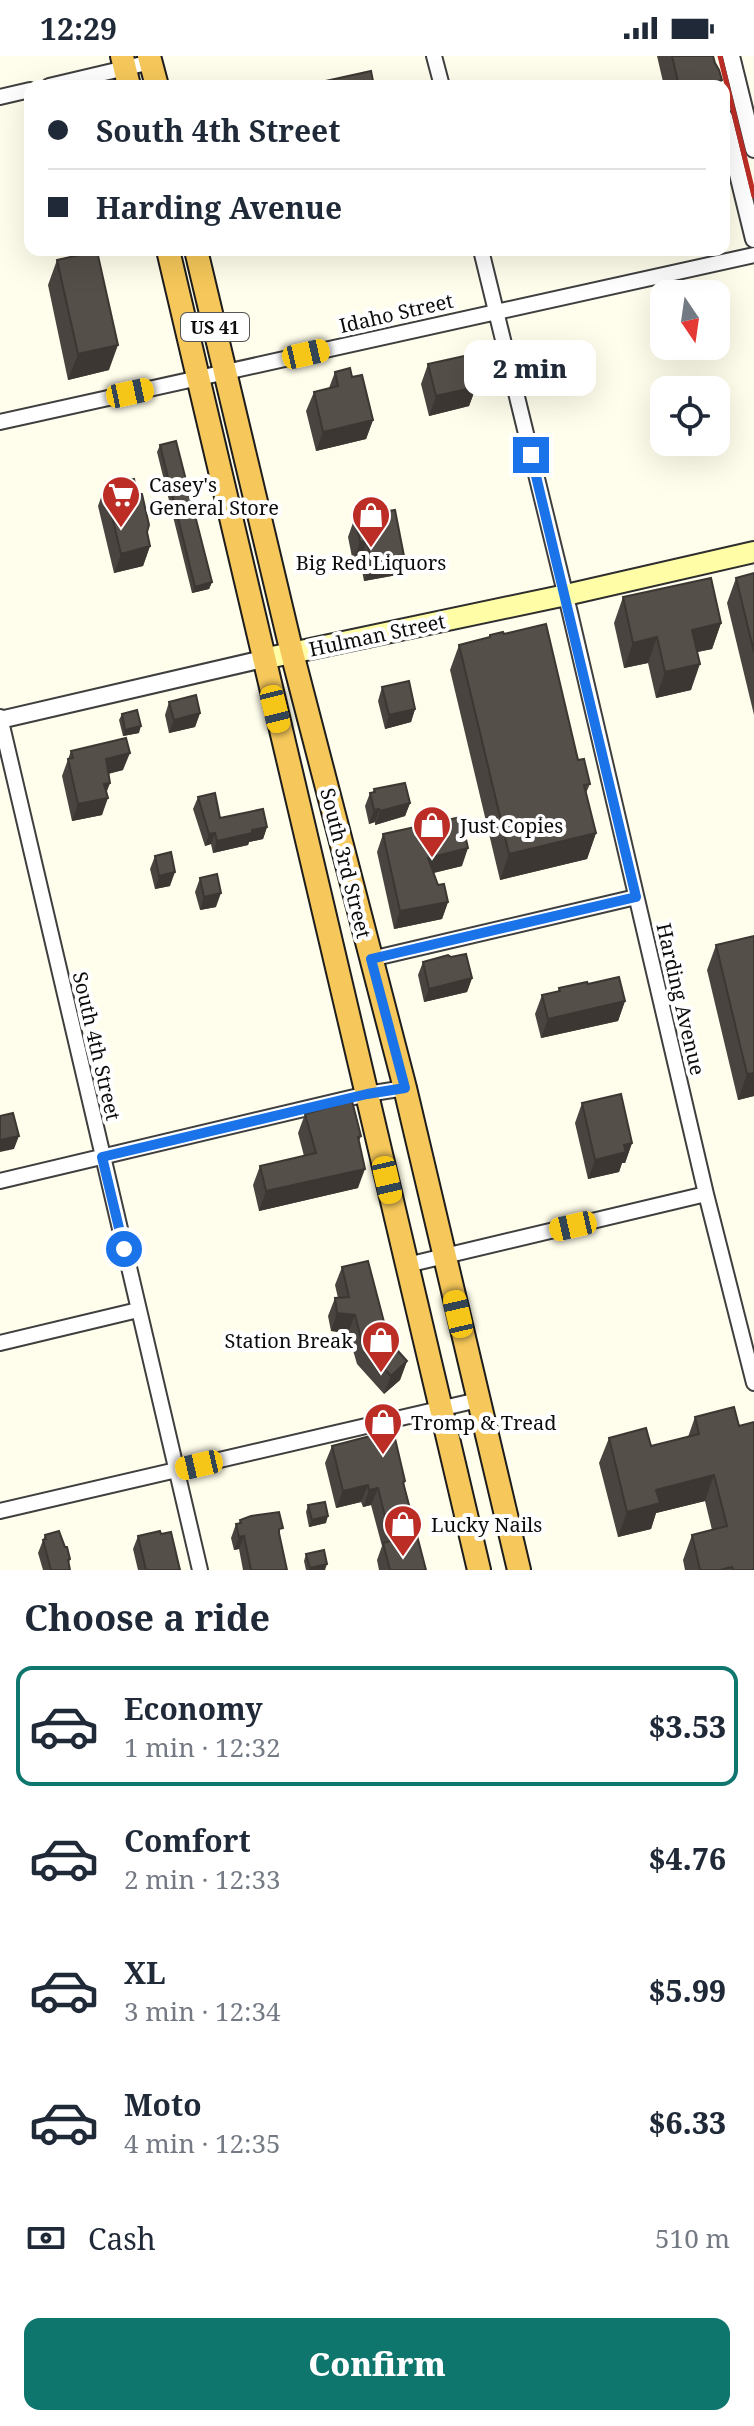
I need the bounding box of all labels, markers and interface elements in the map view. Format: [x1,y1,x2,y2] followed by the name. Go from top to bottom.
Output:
[40,8,117,49] text: 12:29
[96,110,340,151] text: South 4th Street
[96,187,342,228] text: Harding Avenue
[650,280,730,360] north arrow
[650,280,730,456] map controls
[336,287,456,339] street label: Idaho Street
[181,313,249,341] road number: US 41
[280,337,332,371] car
[465,339,597,395] callout: 2 min
[493,350,567,386] text: 2 min
[104,376,156,410] car
[650,376,730,456] button: locate
[513,437,549,473] route end
[149,471,279,521] place label: Casey's General Store
[100,474,142,529] supermarket icon: Casey's General Store
[350,494,392,549] shop icon: Big Red Liquors
[296,549,446,576] place label: Big Red Liquors
[306,607,448,663] street label: Hulman Street
[258,683,292,735] car
[314,785,378,941] street label: South 3rd Street
[411,804,453,859] shop icon: Just Copies
[459,812,563,839] place label: Just Copies
[650,920,712,1078] street label: Harding Avenue
[67,969,127,1123] street label: South 4th Street
[370,1154,404,1206] car
[547,1209,599,1243] car
[106,1231,142,1267] route start
[441,1288,475,1340] car
[360,1319,402,1374] shop icon: Station Break
[225,1327,353,1354] place label: Station Break
[362,1401,404,1456] shop icon: Tromp & Tread
[411,1409,557,1436] place label: Tromp & Tread
[173,1448,225,1482] car
[382,1503,424,1558] shop icon: Lucky Nails
[431,1511,542,1538] place label: Lucky Nails
[24,1593,270,1642] text: Choose a ride
[124,1688,263,1729] text: Economy
[28,1690,100,1762] icon: car
[649,1706,726,1747] text: $3.53
[124,1729,281,1765] text: 1 min · 12:32
[124,1820,251,1861] text: Comfort
[28,1822,100,1894] icon: car
[649,1838,726,1879] text: $4.76
[124,1861,281,1897] text: 2 min · 12:33
[124,1952,166,1993] text: XL
[28,1954,100,2026] icon: car
[649,1970,726,2011] text: $5.99
[124,1993,281,2029] text: 3 min · 12:34
[124,2084,202,2125] text: Moto
[28,2086,100,2158] icon: car
[649,2102,726,2143] text: $6.33
[124,2125,281,2161] text: 4 min · 12:35
[24,2216,68,2260] icon: cash
[88,2218,156,2259] text: Cash
[655,2220,730,2256] text: 510 m
[24,2318,730,2410] button: Confirm

